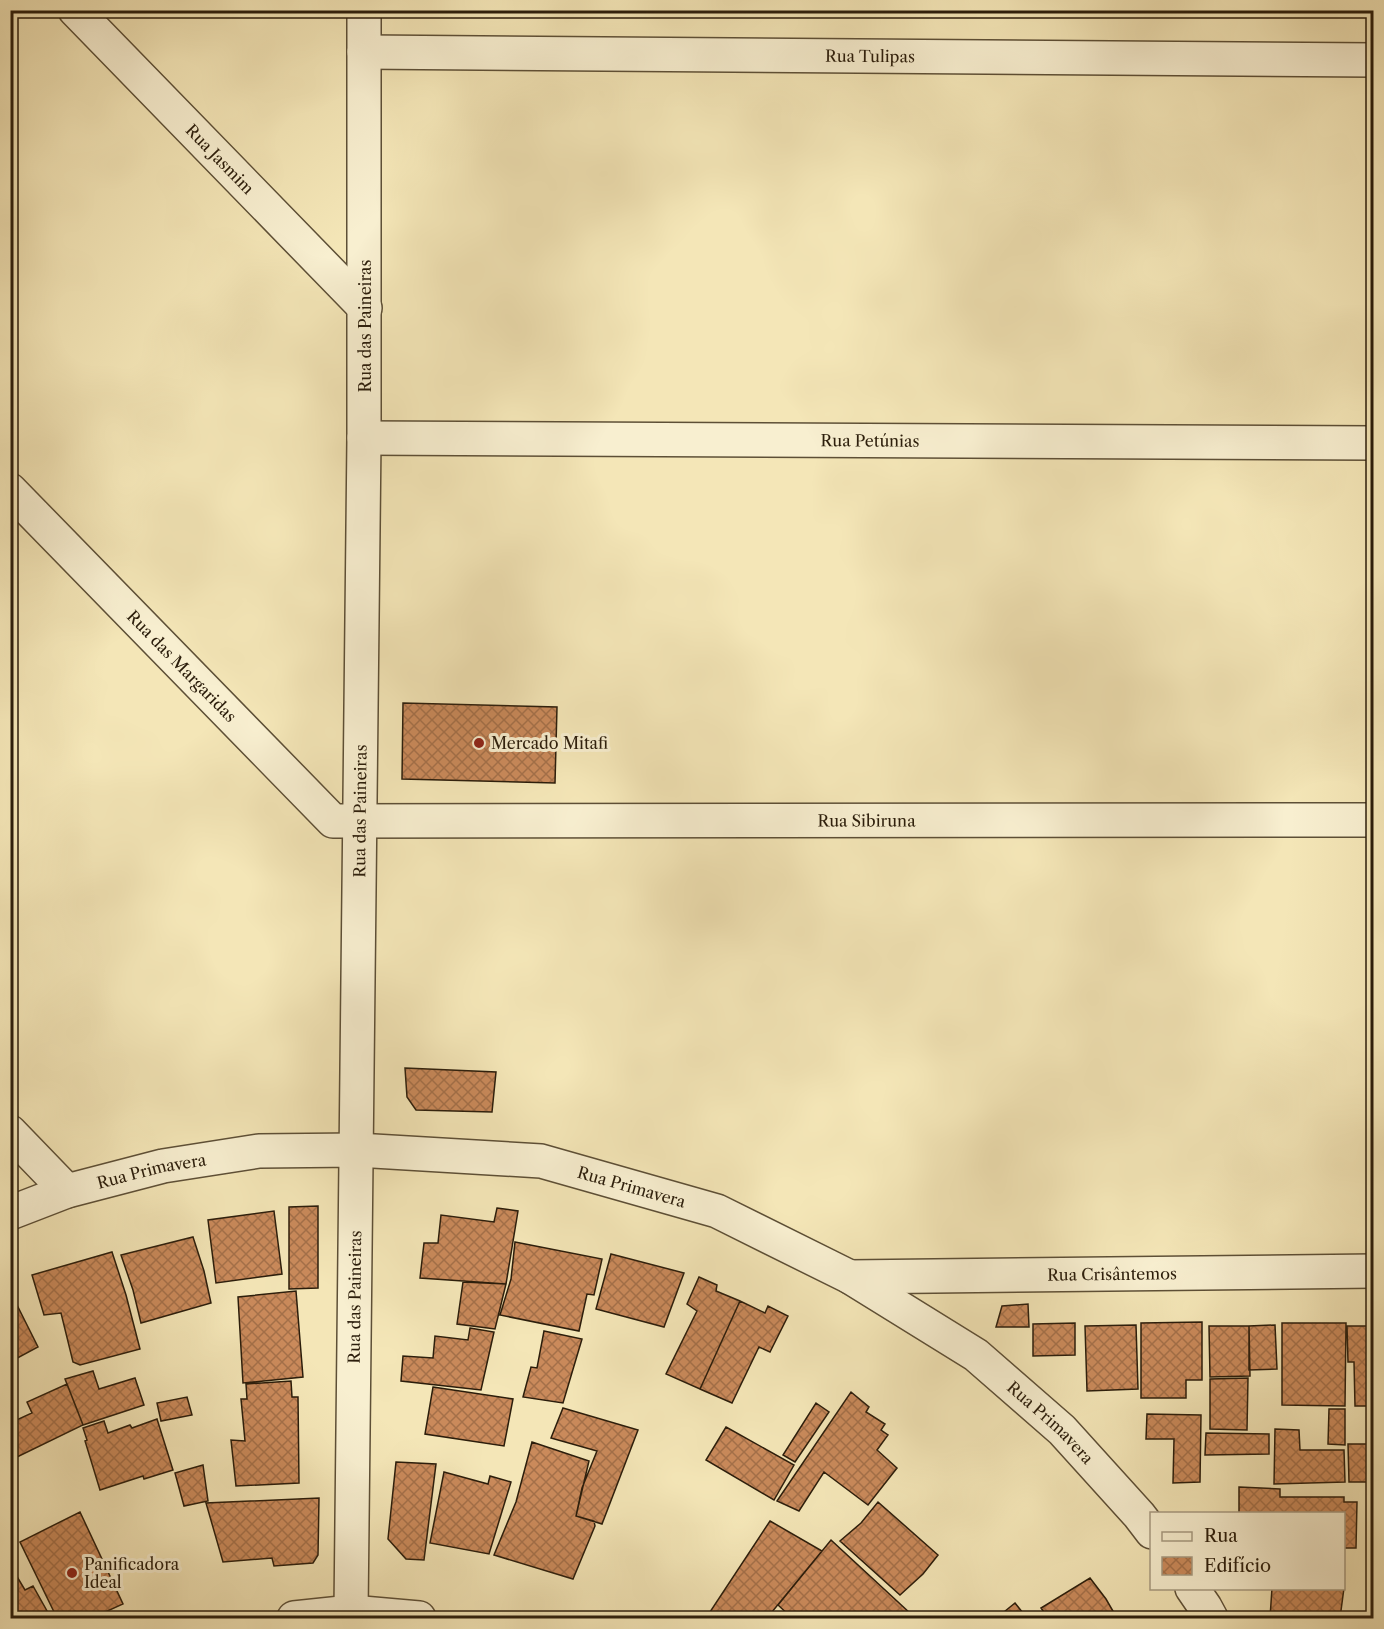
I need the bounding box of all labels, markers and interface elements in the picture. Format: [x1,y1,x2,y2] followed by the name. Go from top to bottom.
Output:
[825,46,915,66] street label: Rua Tulipas
[182,120,259,198] street label: Rua Jasmim
[355,259,375,393] street label: Rua das Paineiras
[821,430,919,451] street label: Rua Petúnias
[123,606,241,726] street label: Rua das Margaridas
[491,733,608,753] place label: Mercado Mitafi
[472,736,486,750] marker: Mercado Mitafi
[349,744,371,878] street label: Rua das Paineiras
[817,810,916,831] street label: Rua Sibiruna
[95,1149,208,1193] street label: Rua Primavera
[575,1162,689,1212] street label: Rua Primavera
[344,1230,365,1364] street label: Rua das Paineiras
[1047,1263,1177,1285] street label: Rua Crisântemos
[1003,1377,1098,1468] street label: Rua Primavera
[1150,1512,1345,1590] legend
[1204,1525,1238,1547] text: Rua
[84,1554,180,1592] place label: Panificadora Ideal
[1204,1555,1271,1577] text: Edifício
[65,1566,79,1580] marker: Panificadora Ideal

